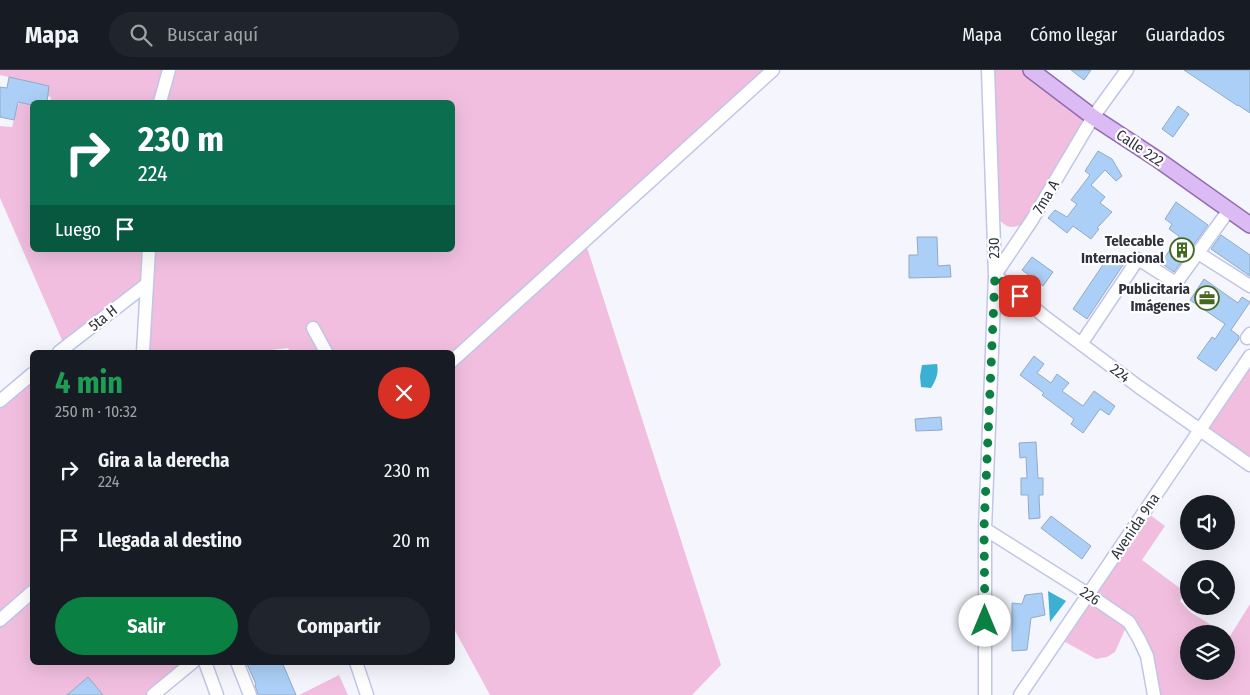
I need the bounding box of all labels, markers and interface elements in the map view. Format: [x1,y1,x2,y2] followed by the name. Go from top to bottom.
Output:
[109,12,459,57] search box
[25,21,79,49] text: Mapa
[127,21,155,49] icon: search
[167,23,258,46] text: Buscar aquí
[962,24,1002,46] text: Mapa
[1030,24,1117,46] text: Cómo llegar
[1145,24,1225,46] text: Guardados
[138,118,224,160] text: 230 m
[55,120,120,185] icon: right
[1113,126,1167,171] street label: Calle 222
[138,160,168,187] text: 224
[1029,177,1063,217] street label: 7ma A
[111,215,139,243] icon: arrive
[55,218,101,241] text: Luego
[1081,232,1165,267] place label: Telecable Internacional
[985,237,1003,259] street label: 230
[1169,237,1195,263] building icon: Telecable Internacional
[999,275,1041,317] pin
[1118,280,1191,315] place label: Publicitaria Imágenes
[1006,282,1034,310] icon: arrive
[1194,285,1220,311] office icon: Publicitaria Imágenes
[85,301,121,335] street label: 5ta H
[1107,360,1133,386] street label: 224
[55,365,123,401] text: 4 min
[378,367,430,419] button: close
[55,402,137,421] text: 250 m · 10:32
[98,449,230,472] text: Gira a la derecha
[55,456,83,484] icon: right
[384,459,430,482] text: 230 m
[98,472,120,491] text: 224
[1107,490,1163,562] street label: Avenida 9na
[1180,495,1235,680] map controls
[1180,495,1235,550] button: sound
[55,526,83,554] icon: arrive
[98,529,242,552] text: Llegada al destino
[393,529,430,552] text: 20 m
[1180,560,1235,615] button: search
[1076,583,1104,609] street label: 226
[958,594,1010,646] position arrow
[55,597,238,655] button: Salir
[248,597,430,655] button: Compartir
[1180,625,1235,680] button: layers

